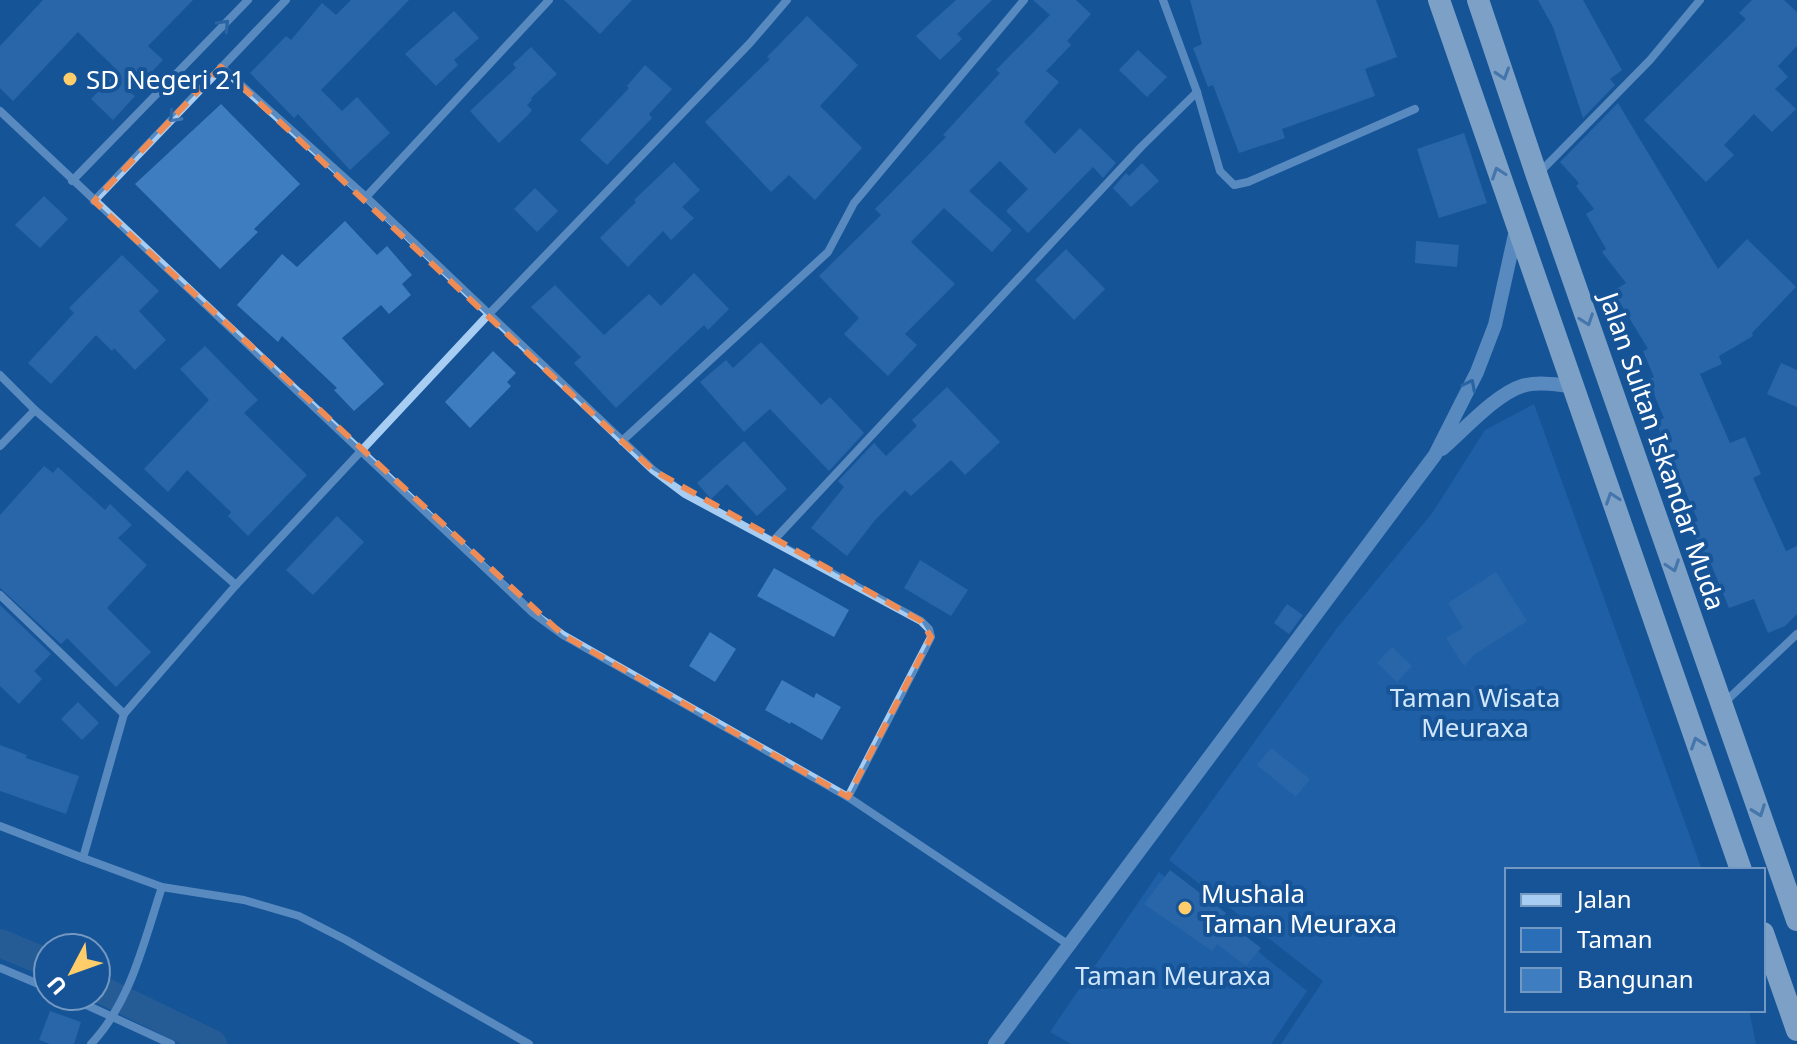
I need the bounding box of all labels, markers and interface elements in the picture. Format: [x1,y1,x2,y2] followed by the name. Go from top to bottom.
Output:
[215,20,230,34] one-way arrow
[86,61,245,97] place label: SD Negeri 21
[1493,66,1509,80] one-way arrow
[61,70,79,88] marker: SD Negeri 21
[168,108,183,122] one-way arrow
[1492,167,1508,181] one-way arrow
[1591,285,1734,615] street label: Jalan Sultan Iskandar Muda
[1577,312,1594,326] one-way arrow
[1460,379,1476,394] one-way arrow
[1605,492,1621,506] one-way arrow
[1663,558,1679,572] one-way arrow
[1390,679,1560,745] park label: Taman Wisata Meuraxa
[1691,737,1707,751] one-way arrow
[1749,803,1766,817] one-way arrow
[1505,868,1765,1012] legend
[1201,875,1397,941] place label: Mushala Taman Meuraxa
[1575,882,1632,915] text: Jalan
[1176,899,1194,917] marker: Mushala Taman Meuraxa
[1577,922,1653,955] text: Taman
[32,932,112,1012] north arrow
[1075,957,1271,993] park label: Taman Meuraxa
[1577,962,1694,995] text: Bangunan
[39,970,73,1002] text: U

